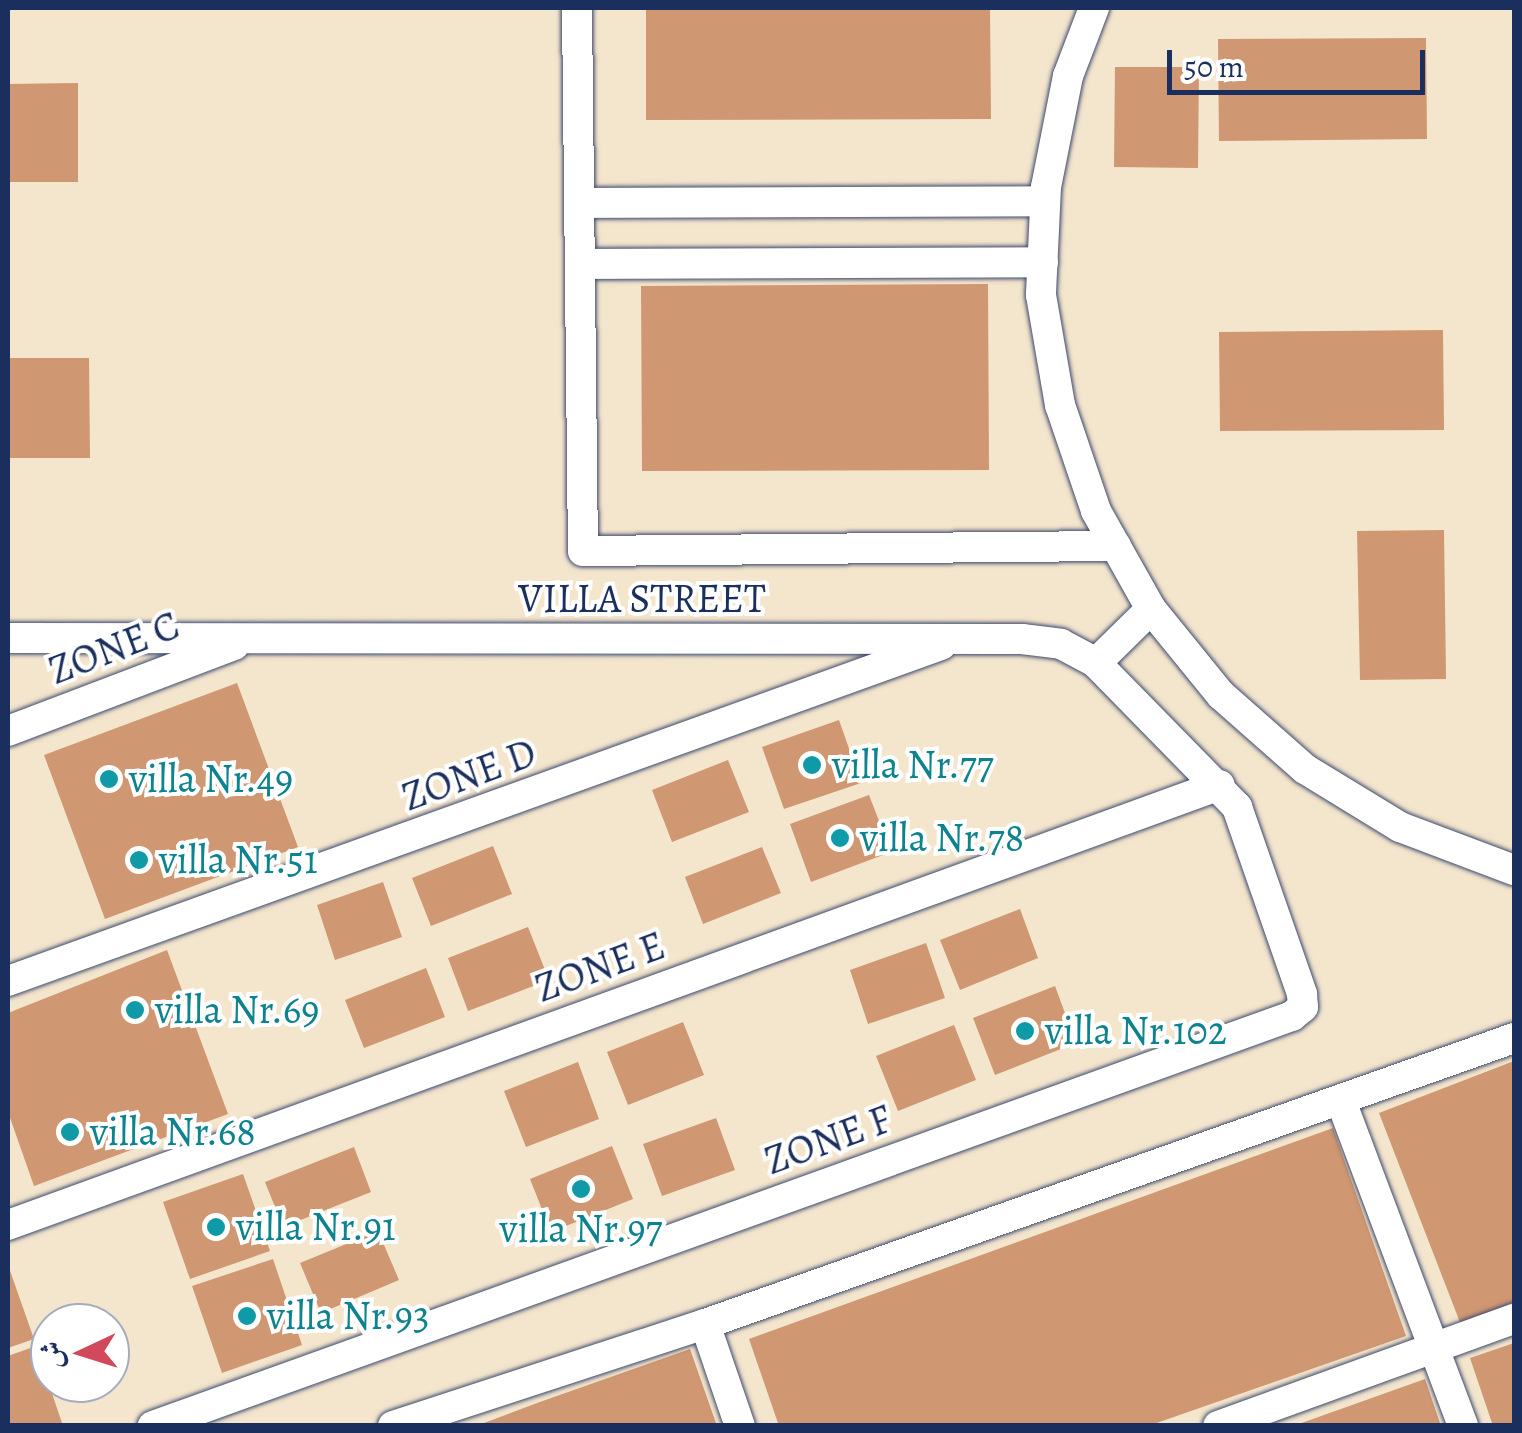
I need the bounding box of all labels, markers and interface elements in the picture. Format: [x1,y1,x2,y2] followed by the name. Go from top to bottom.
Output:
[1172,30,1430,92] scale bar
[1184,47,1244,87] text: 50 m
[518,575,766,623] street label: VILLA STREET
[42,601,186,695] street label: ZONE C
[396,729,542,821] street label: ZONE D
[832,741,993,789] place label: villa Nr.77
[801,754,823,776] marker: villa Nr.77
[129,755,293,803] place label: villa Nr.49
[98,768,120,790] marker: villa Nr.49
[860,814,1024,862] place label: villa Nr.78
[829,827,851,849] marker: villa Nr.78
[159,836,318,884] place label: villa Nr.51
[128,849,150,871] marker: villa Nr.51
[529,921,671,1013] street label: ZONE E
[155,986,320,1034] place label: villa Nr.69
[124,999,146,1021] marker: villa Nr.69
[1045,1007,1227,1055] place label: villa Nr.102
[1014,1020,1036,1042] marker: villa Nr.102
[758,1095,898,1185] street label: ZONE F
[90,1108,256,1156] place label: villa Nr.68
[59,1121,81,1143] marker: villa Nr.68
[570,1178,592,1200] marker: villa Nr.97
[236,1203,396,1251] place label: villa Nr.91
[500,1205,662,1253] place label: villa Nr.97
[205,1216,227,1238] marker: villa Nr.91
[267,1292,430,1340] place label: villa Nr.93
[30,1303,130,1403] north arrow
[236,1305,258,1327] marker: villa Nr.93
[32,1340,72,1370] text: ش

